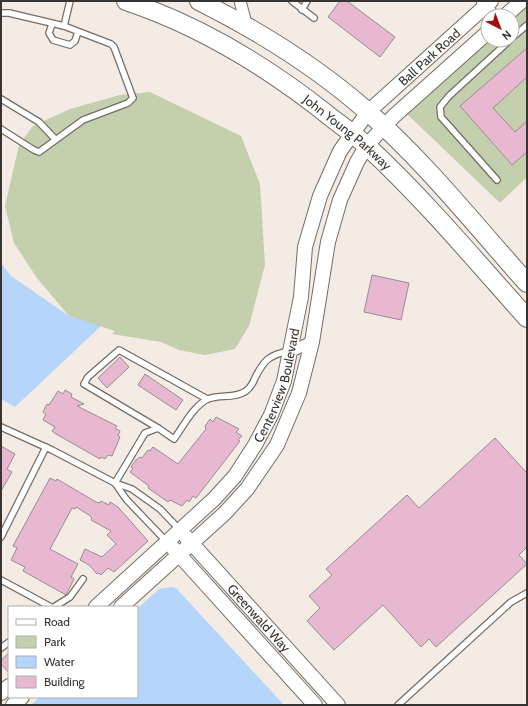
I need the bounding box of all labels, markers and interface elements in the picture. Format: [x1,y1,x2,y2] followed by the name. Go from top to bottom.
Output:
[480,8,520,48] north arrow
[395,25,463,89] street label: Ball Park Road
[499,28,514,43] text: N
[299,90,395,173] street label: John Young Parkway
[250,327,302,445] street label: Centerview Boulevard
[224,580,294,655] street label: Greenwald Way
[8,606,138,698] legend
[44,614,70,629] text: Road
[44,634,66,649] text: Park
[44,654,75,669] text: Water
[44,674,86,689] text: Building

